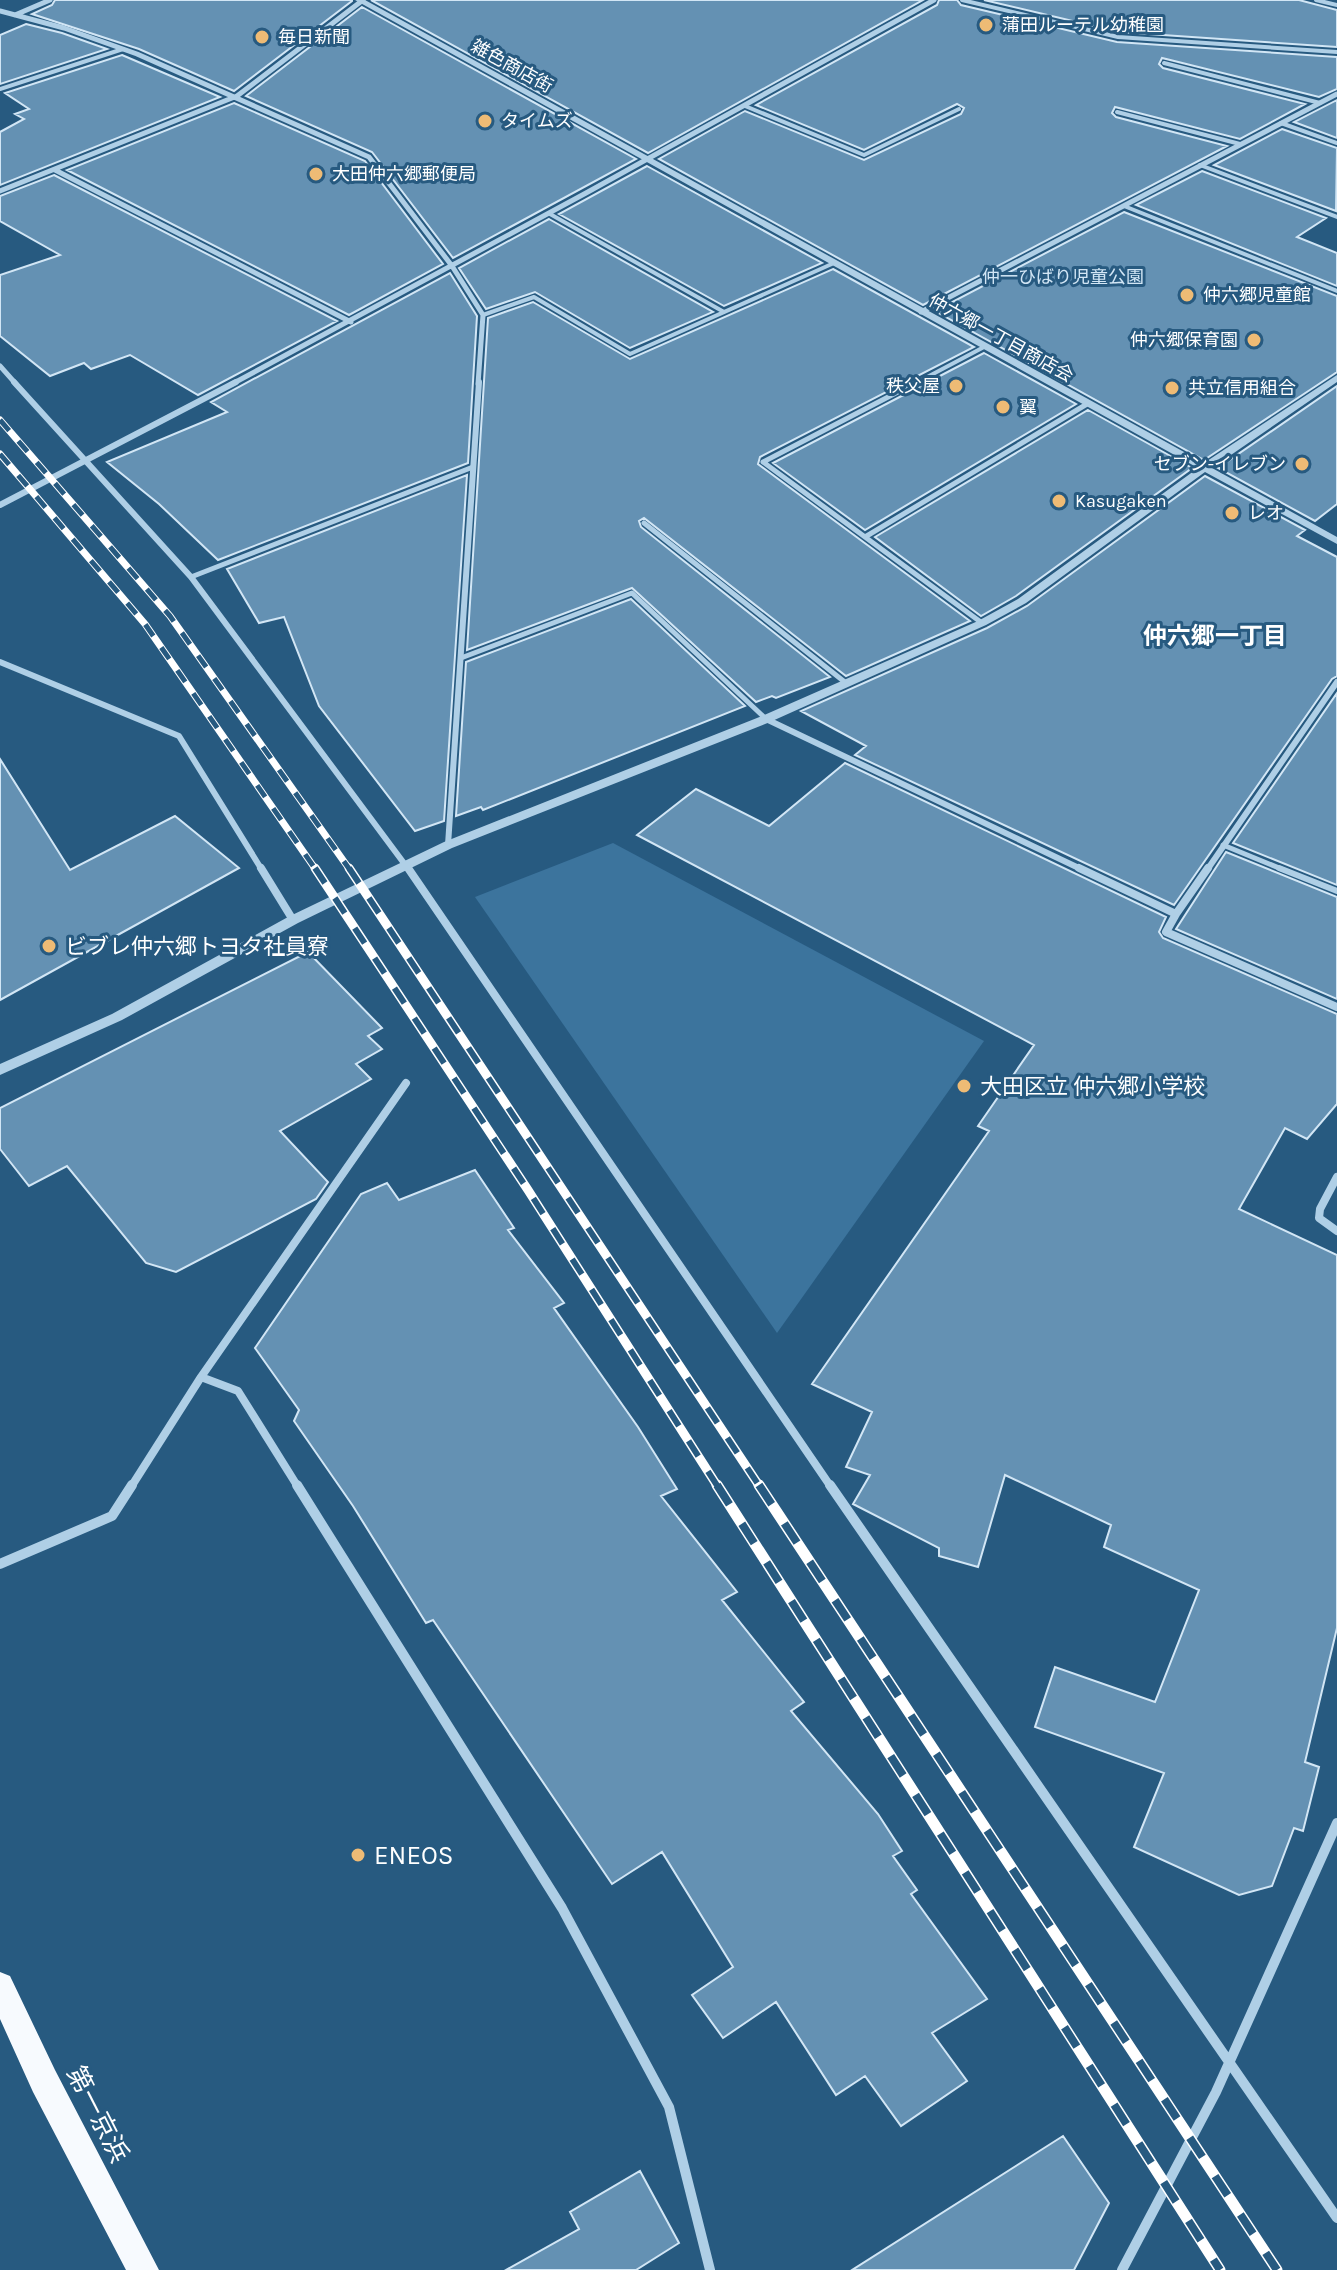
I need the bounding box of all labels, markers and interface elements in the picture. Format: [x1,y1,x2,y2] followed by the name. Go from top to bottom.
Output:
[1002,14,1164,36] place label: 蒲田ルーテル幼稚園
[977,16,995,34] marker: 蒲田ルーテル幼稚園
[278,26,350,48] place label: 毎日新聞
[253,28,271,46] marker: 毎日新聞
[467,35,557,97] street label: 雑色商店街
[501,110,573,132] place label: タイムズ
[476,112,494,130] marker: タイムズ
[332,163,476,185] place label: 大田仲六郷郵便局
[307,165,325,183] marker: 大田仲六郷郵便局
[982,266,1144,288] park label: 仲一ひばり児童公園
[1203,284,1311,306] place label: 仲六郷児童館
[1178,286,1196,304] marker: 仲六郷児童館
[925,289,1077,387] street label: 仲六郷一丁目商店会
[1130,329,1238,351] place label: 仲六郷保育園
[1245,331,1263,349] marker: 仲六郷保育園
[886,375,940,397] place label: 秩父屋
[947,377,965,395] marker: 秩父屋
[1188,377,1296,399] place label: 共立信用組合
[1163,379,1181,397] marker: 共立信用組合
[1019,396,1037,418] place label: 翼
[994,398,1012,416] marker: 翼
[1154,453,1286,475] place label: セブン-イレブン
[1293,455,1311,473] marker: セブン-イレブン
[1075,490,1167,512] place label: Kasugaken
[1050,492,1068,510] marker: Kasugaken
[1248,502,1284,524] place label: レオ
[1223,504,1241,522] marker: レオ
[1143,622,1287,650] district label: 仲六郷一丁目
[65,934,329,960] place label: ビブレ仲六郷トヨタ社員寮
[40,937,58,955] marker: ビブレ仲六郷トヨタ社員寮
[980,1074,1205,1100] place label: 大田区立 仲六郷小学校
[955,1077,973,1095] marker: 大田区立 仲六郷小学校
[374,1840,454,1871] place label: ENEOS
[349,1846,367,1864] marker: ENEOS
[60,2061,135,2168] street label: 第一京浜

